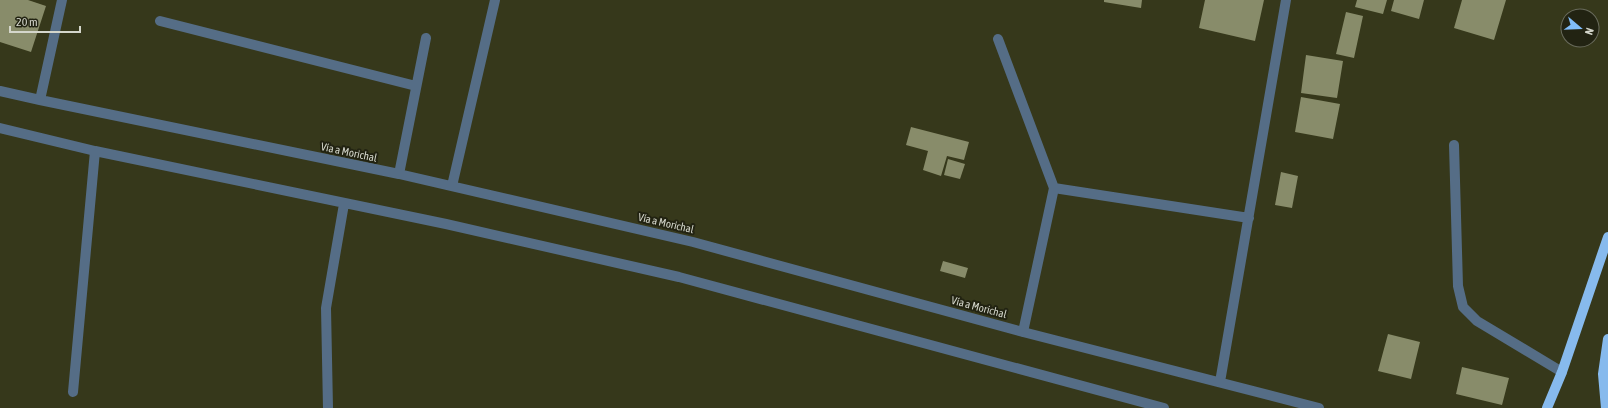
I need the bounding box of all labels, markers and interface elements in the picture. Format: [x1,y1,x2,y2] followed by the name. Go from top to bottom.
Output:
[10,8,80,34] scale bar
[1560,8,1600,48] north arrow
[16,15,38,29] text: 20 m
[1583,26,1596,36] text: N
[320,140,378,164] street label: Vía a Morichal
[637,211,695,235] street label: Vía a Morichal
[950,294,1008,320] street label: Vía a Morichal

